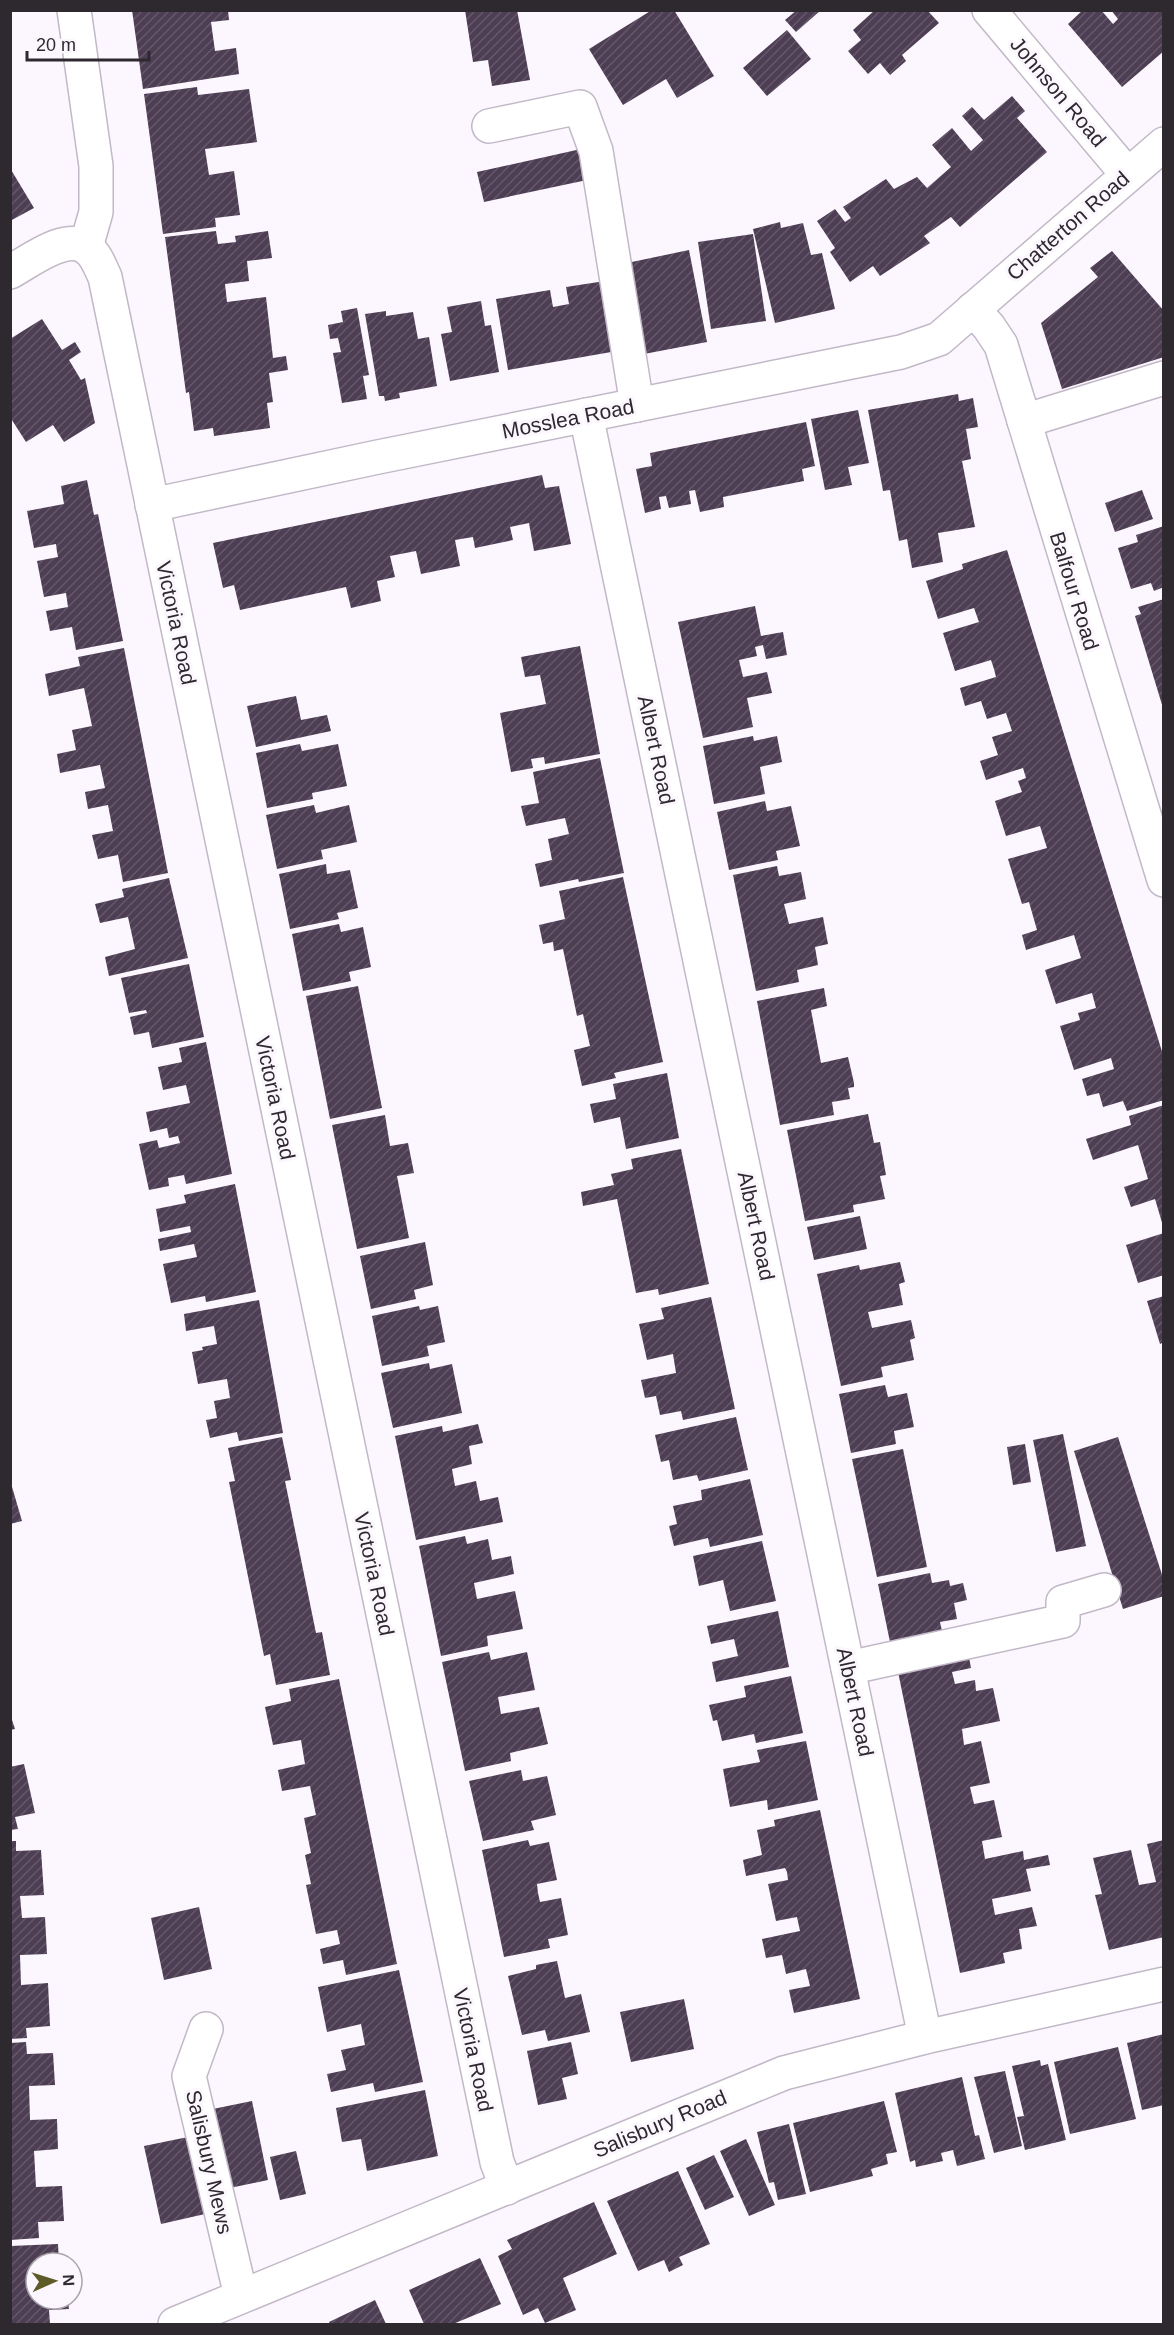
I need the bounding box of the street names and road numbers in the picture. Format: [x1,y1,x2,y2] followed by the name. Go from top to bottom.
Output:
[1006,32,1111,151] street label: Johnson Road
[1002,166,1133,285] street label: Chatterton Road
[500,394,636,443] street label: Mosslea Road
[1046,529,1103,653] street label: Balfour Road
[152,559,201,687] street label: Victoria Road
[634,693,679,807] street label: Albert Road
[251,1034,300,1162] street label: Victoria Road
[734,1169,779,1283] street label: Albert Road
[350,1510,399,1638] street label: Victoria Road
[833,1645,878,1759] street label: Albert Road
[449,1986,498,2114] street label: Victoria Road
[590,2085,730,2162] street label: Salisbury Road
[182,2088,237,2236] street label: Salisbury Mews

